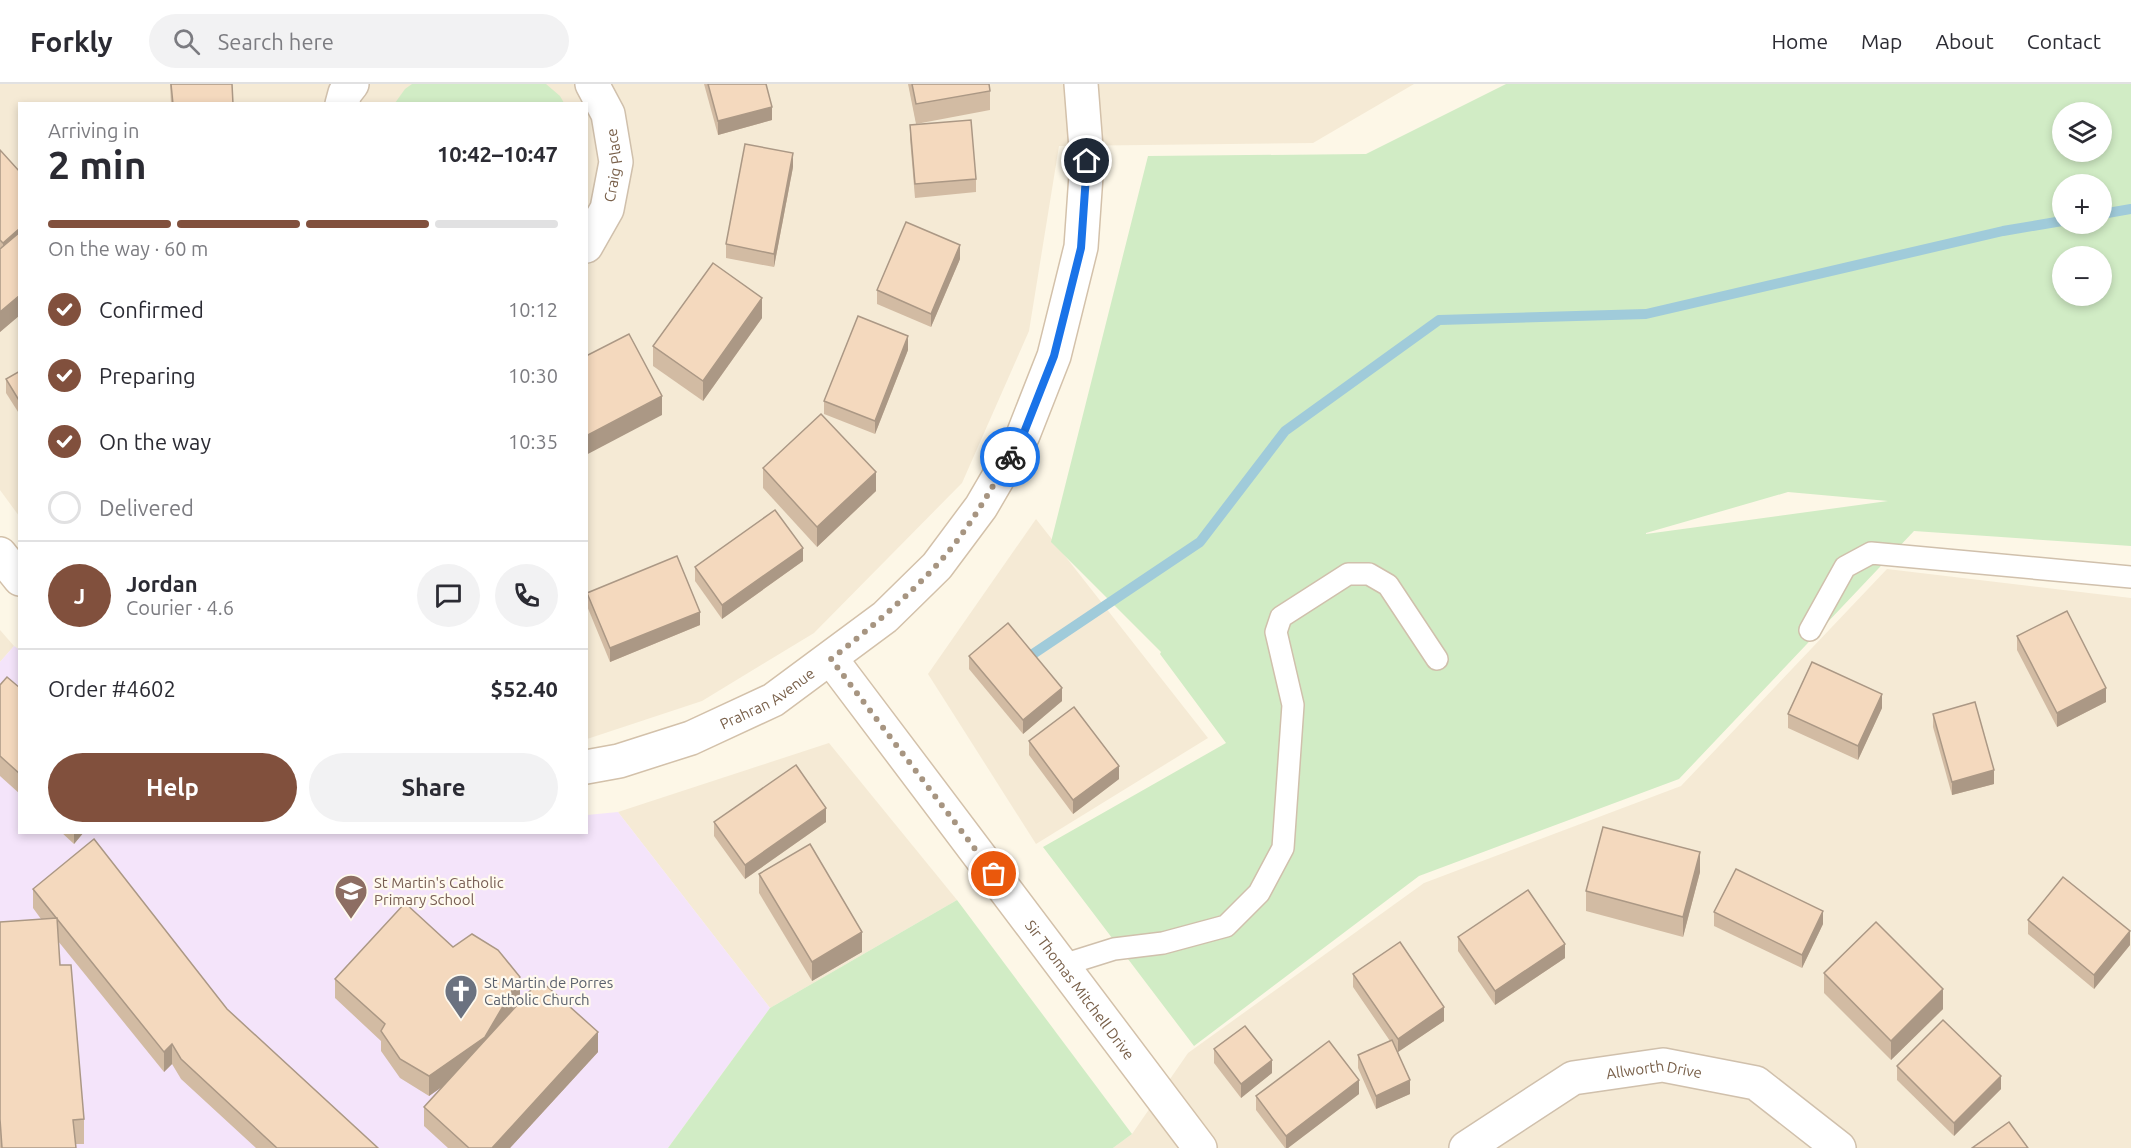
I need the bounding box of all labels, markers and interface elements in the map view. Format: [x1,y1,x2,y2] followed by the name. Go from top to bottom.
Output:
[149,14,569,68] search box
[170,25,203,58] icon: search
[30,26,113,57] text: Forkly
[218,29,334,54] text: Search here
[1771,29,1828,53] text: Home
[1861,29,1902,53] text: Map
[1935,29,1994,53] text: About
[2027,29,2101,53] text: Contact
[2052,102,2112,306] map controls
[2052,102,2112,162] button: layers
[48,119,139,142] text: Arriving in
[600,127,625,203] street label: Craig Place
[1061,135,1112,186] pin
[437,141,558,166] text: 10:42–10:47
[48,143,147,186] text: 2 min
[1070,144,1103,177] icon: home
[2052,174,2112,234] button: +
[48,237,208,260] text: On the way · 60 m
[2052,246,2112,306] button: −
[48,293,81,326] icon: check
[99,297,204,322] text: Confirmed
[508,298,558,321] text: 10:12
[48,359,81,392] icon: check
[99,363,196,388] text: Preparing
[508,364,558,387] text: 10:30
[48,425,81,458] icon: check
[980,427,1040,487] courier
[99,429,211,454] text: On the way
[508,430,558,453] text: 10:35
[994,441,1027,474] icon: bike
[99,495,194,520] text: Delivered
[417,564,480,627] button: chat
[495,564,558,627] button: phone
[126,571,198,596] text: Jordan
[74,583,85,608] text: J
[126,596,234,619] text: Courier · 4.6
[717,664,817,732] street label: Prahran Avenue
[48,676,176,701] text: Order #4602
[491,676,558,701] text: $52.40
[48,753,297,822] button: Help
[309,753,558,822] button: Share
[968,848,1019,899] pin
[977,857,1010,890] icon: bag
[333,873,369,920] school or university icon: St Martin's Catholic Primary School
[374,874,504,908] place label: St Martin's Catholic Primary School
[1022,916,1138,1063] street label: Sir Thomas Mitchell Drive
[443,973,479,1020] church icon: St Martin de Porres Catholic Church
[484,974,613,1008] place label: St Martin de Porres Catholic Church
[1605,1056,1704,1082] street label: Allworth Drive

